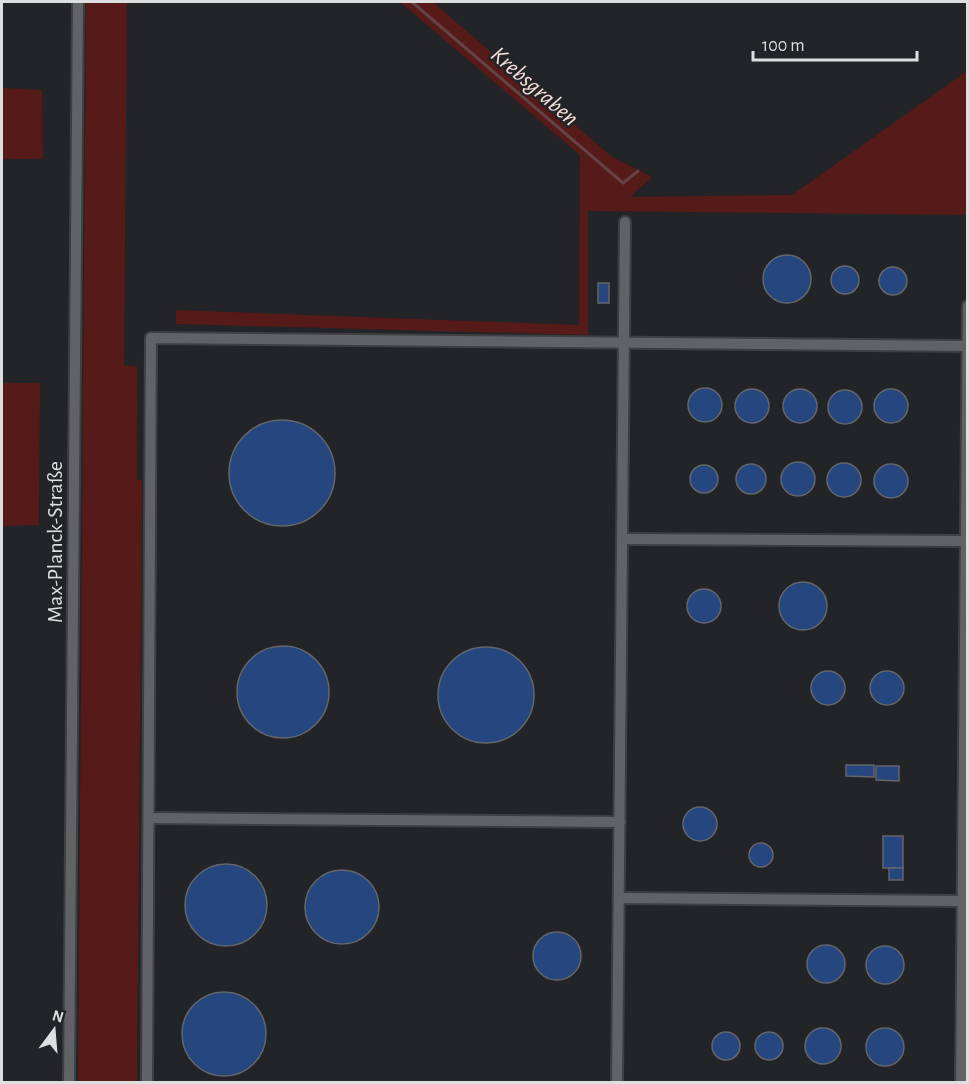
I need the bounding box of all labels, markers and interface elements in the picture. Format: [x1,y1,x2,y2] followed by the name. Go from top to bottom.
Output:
[753,24,916,62] scale bar
[762,37,805,55] text: 100 m
[486,43,583,131] water label: Krebsgraben
[44,461,66,623] street label: Max-Planck-Straße
[24,1000,84,1060] north arrow
[50,1007,65,1026] text: N

